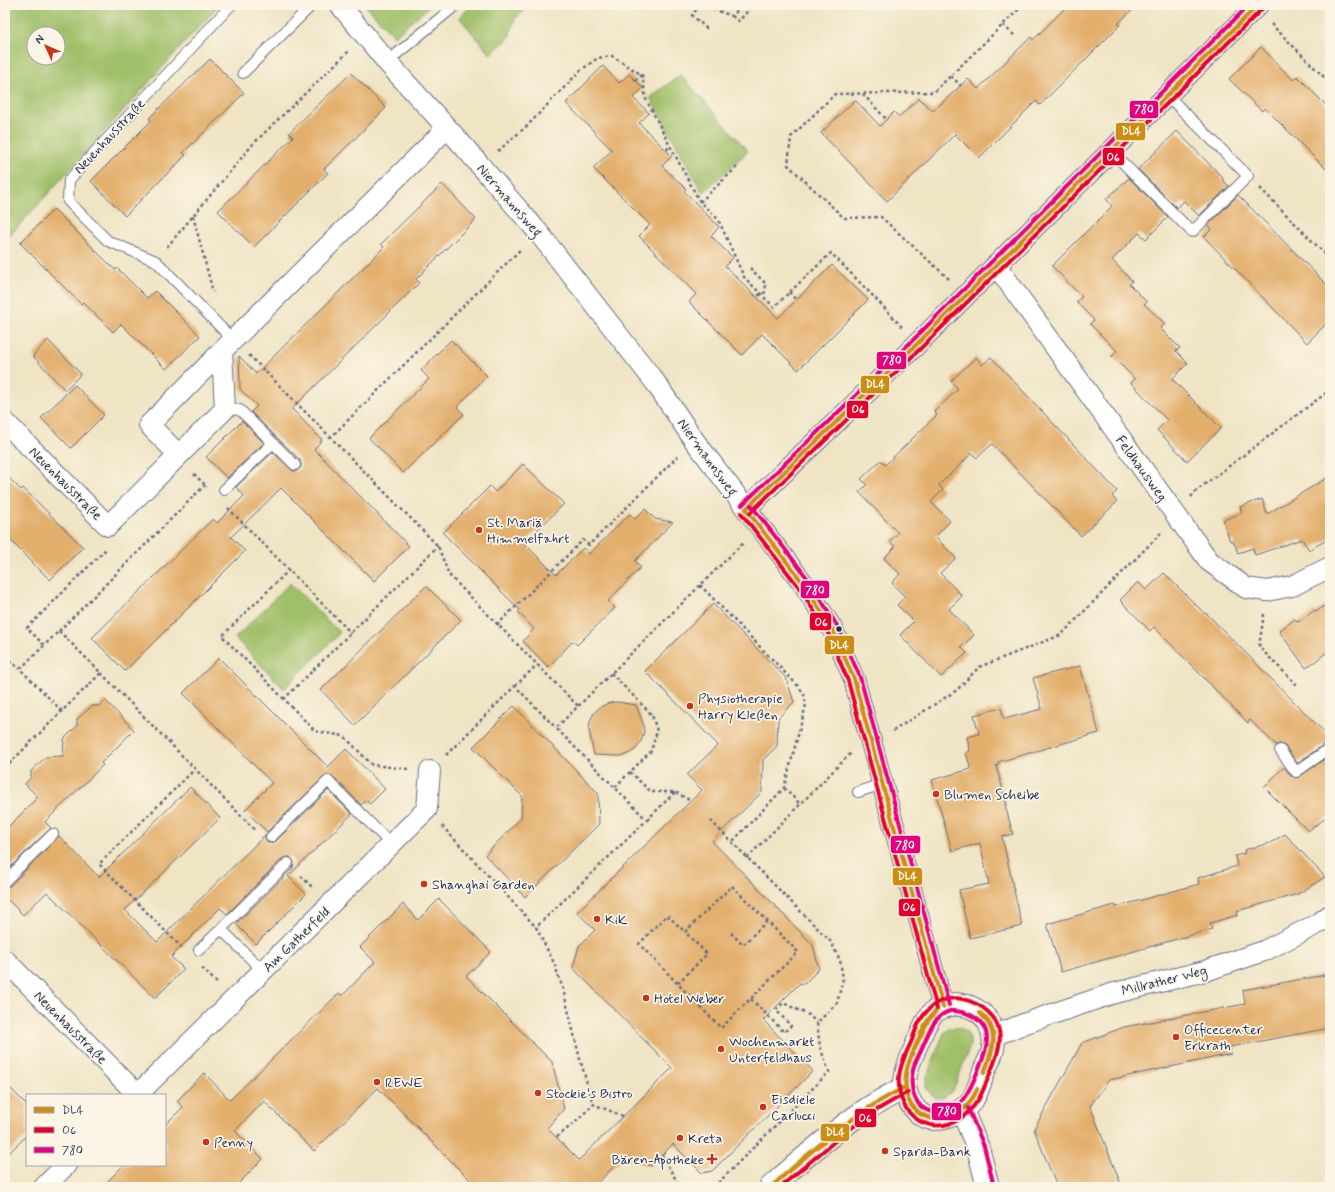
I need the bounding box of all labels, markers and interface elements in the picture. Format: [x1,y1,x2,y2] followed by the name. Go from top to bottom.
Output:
[26,26,66,66] north arrow
[32,32,47,47] text: N
[70,95,149,178] street label: Neuenhausstraße
[1129,100,1159,119] line badge: 780
[1134,103,1154,117] text: 780
[1115,122,1146,141] line badge: DL4
[1121,125,1141,139] text: DL4
[1102,147,1125,166] line badge: O6
[1106,151,1120,165] text: O6
[471,160,546,242] street label: Niermannsweg
[876,351,907,370] line badge: 780
[882,354,902,368] text: 780
[860,375,890,394] line badge: DL4
[865,378,885,392] text: DL4
[846,400,869,419] line badge: O6
[851,403,865,417] text: O6
[671,415,741,501] street label: Niermannsweg
[1111,432,1171,505] street label: Feldhausweg
[25,443,106,524] street label: Neuenhausstraße
[487,514,569,548] place label: St. Mariä Himmelfahrt
[474,525,484,535] marker: St. Mariä Himmelfahrt
[800,580,830,599] line badge: 780
[805,584,825,598] text: 780
[809,612,832,631] line badge: O6
[814,616,828,630] text: O6
[834,624,844,634] unlabelled marker
[824,635,855,655] line badge: DL4
[829,639,849,653] text: DL4
[698,690,783,724] place label: Physiotherapie Harry Kleßen
[685,701,695,711] marker: Physiotherapie Harry Kleßen
[944,786,1040,804] place label: Blumen Scheibe
[931,789,941,799] marker: Blumen Scheibe
[890,835,921,854] line badge: 780
[895,839,915,853] text: 780
[892,867,923,886] line badge: DL4
[897,870,917,884] text: DL4
[432,876,535,894] place label: Shanghai Garden
[419,879,429,889] marker: Shanghai Garden
[898,898,921,917] line badge: O6
[902,901,916,915] text: O6
[259,903,334,976] street label: Am Gatherfeld
[605,911,628,929] place label: KiK
[592,914,602,924] marker: KiK
[1120,962,1209,1001] street label: Millrather Weg
[30,987,111,1068] street label: Neuenhausstraße
[654,990,725,1008] place label: Hotel Weber
[641,993,651,1003] marker: Hotel Weber
[1184,1021,1263,1055] place label: Officecenter Erkrath
[1171,1032,1181,1042] marker: Officecenter Erkrath
[729,1033,814,1067] place label: Wochenmarkt Unterfeldhaus
[716,1044,726,1054] marker: Wochenmarkt Unterfeldhaus
[385,1074,423,1092] place label: REWE
[372,1077,382,1087] marker: REWE
[546,1085,633,1103] place label: Stockie's Bistro
[533,1088,543,1098] marker: Stockie's Bistro
[771,1091,816,1125] place label: Eisdiele Carlucci
[26,1094,166,1166] legend
[758,1102,768,1112] marker: Eisdiele Carlucci
[931,1102,962,1121] line badge: 780
[62,1103,84,1119] text: DL4
[937,1105,957,1119] text: 780
[854,1108,877,1128] line badge: O6
[858,1112,872,1126] text: O6
[62,1123,76,1139] text: O6
[820,1123,850,1142] line badge: DL4
[825,1126,845,1140] text: DL4
[688,1130,722,1148] place label: Kreta
[675,1133,685,1143] marker: Kreta
[214,1134,253,1152] place label: Penny
[201,1137,211,1147] marker: Penny
[62,1143,83,1159] text: 780
[893,1143,971,1161] place label: Sparda-Bank
[880,1146,890,1156] marker: Sparda-Bank
[612,1151,704,1170] place label: Bären-Apotheke
[707,1154,717,1164] marker: Bären-Apotheke

